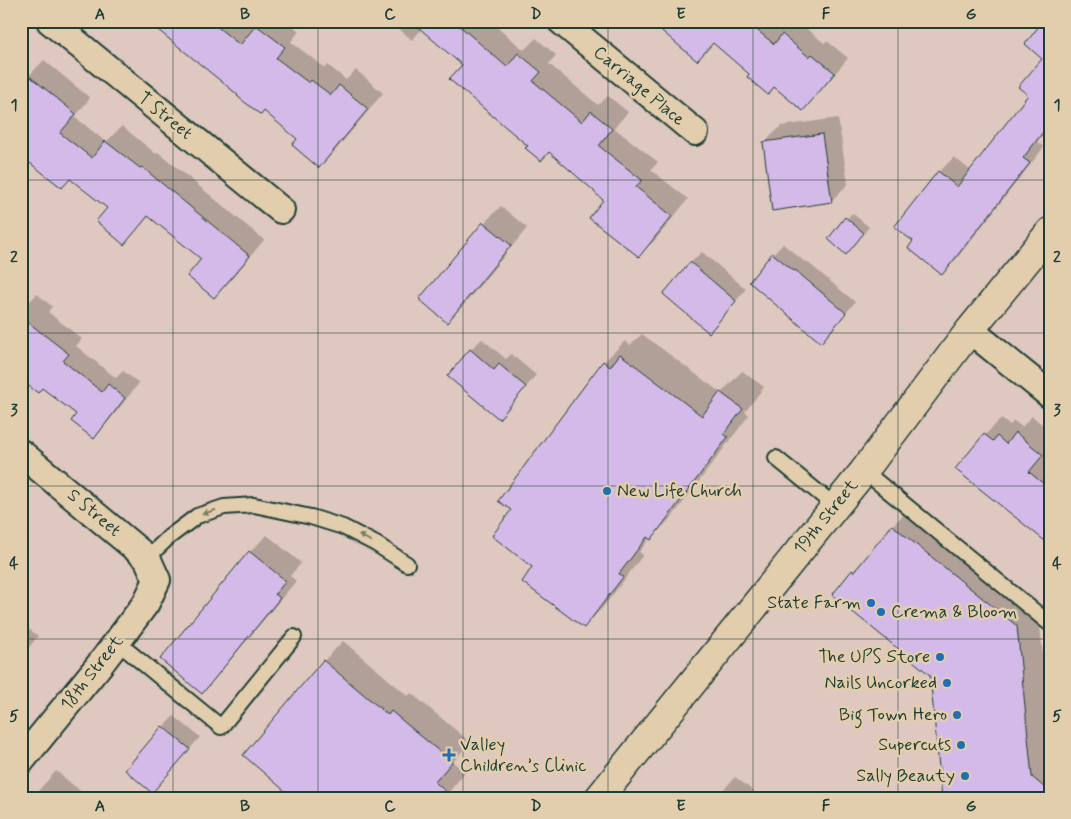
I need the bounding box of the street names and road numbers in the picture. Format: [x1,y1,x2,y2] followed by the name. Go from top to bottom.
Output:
[588,41,690,131] street label: Carriage Place
[133,87,198,146] street label: T Street
[788,474,864,560] street label: 19th Street
[62,483,126,543] street label: S Street
[55,630,129,716] street label: 18th Street

